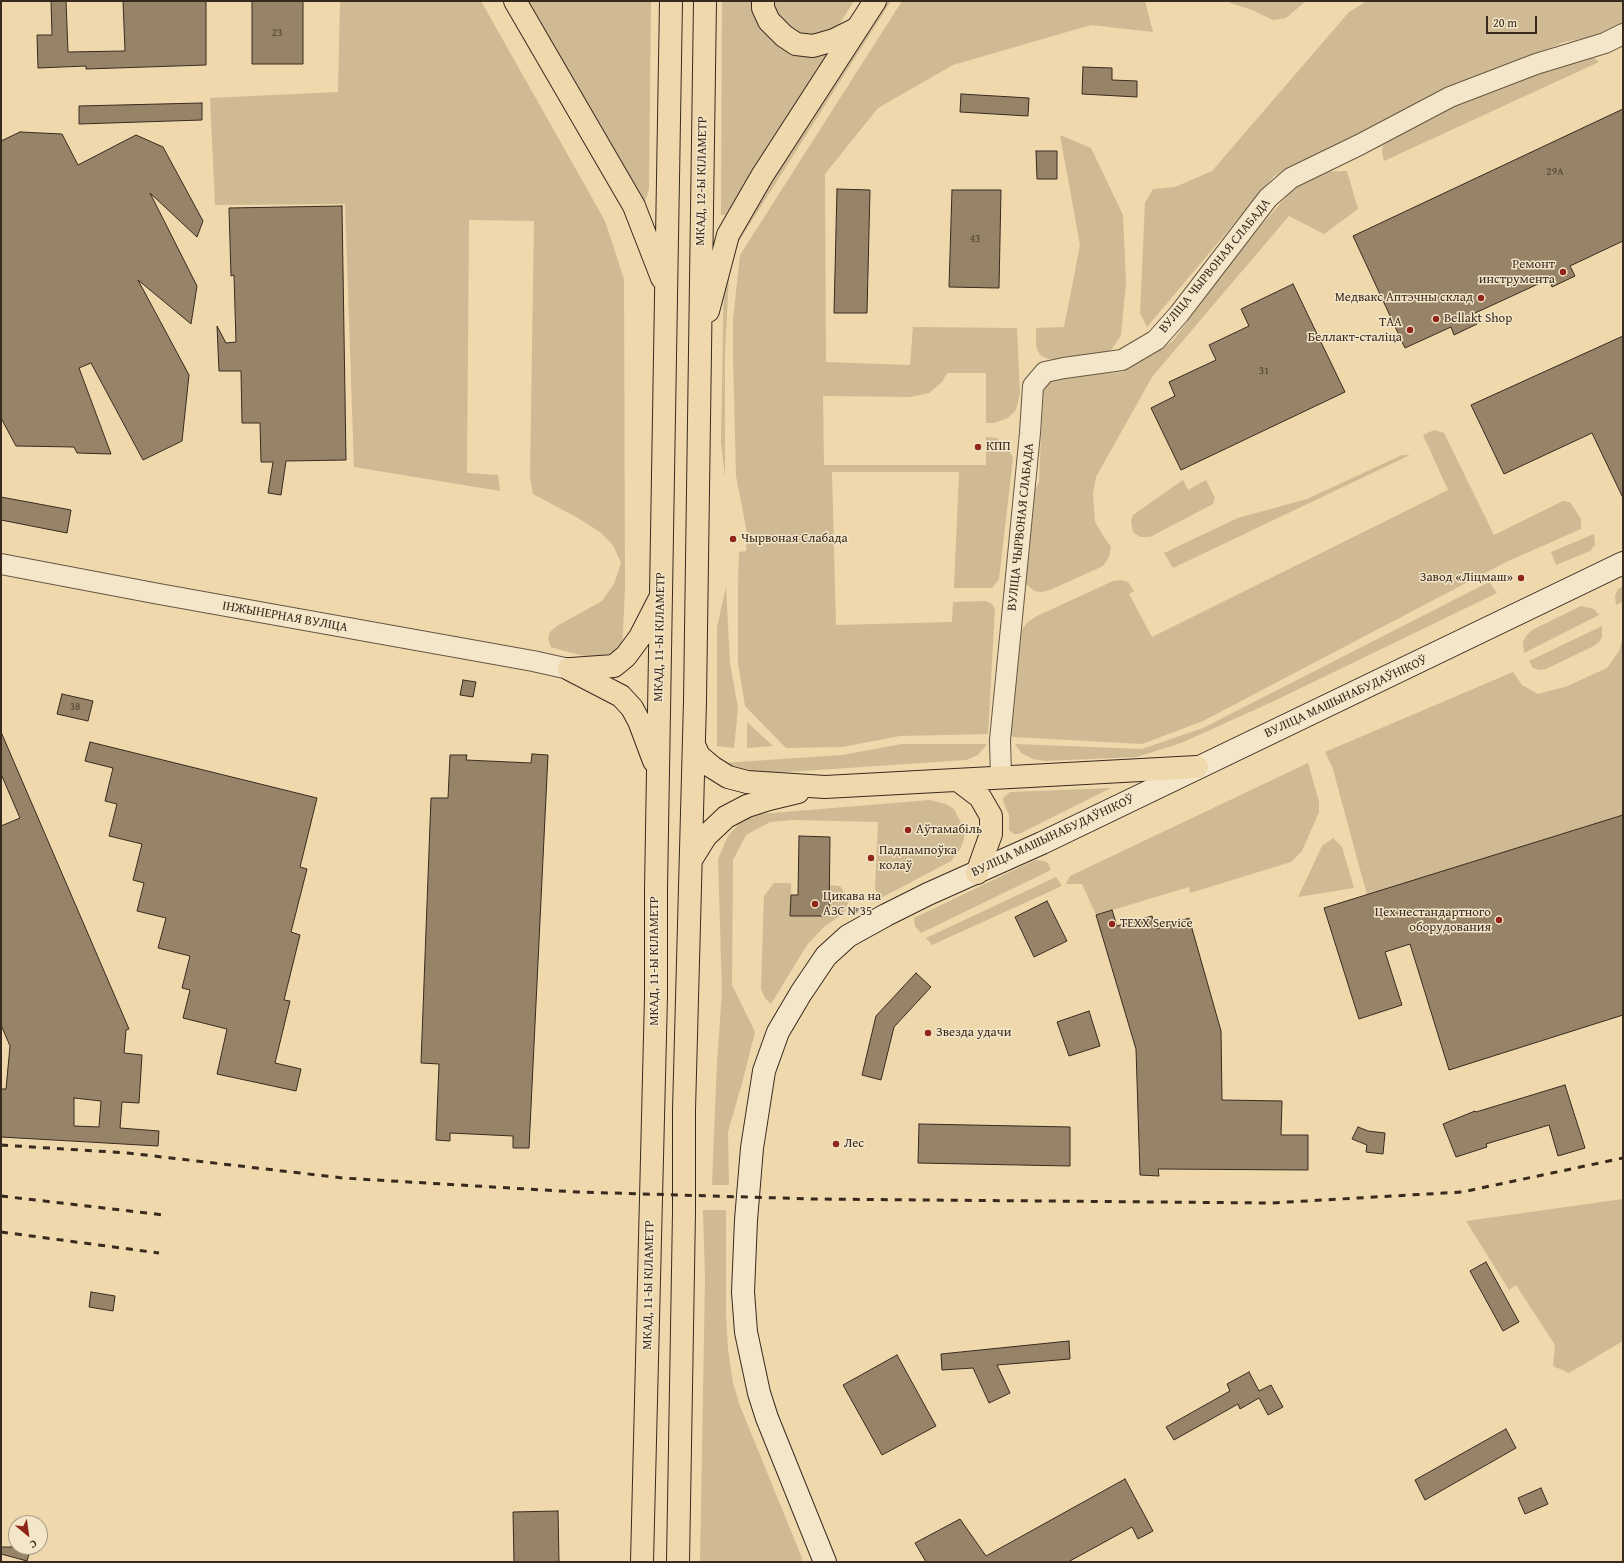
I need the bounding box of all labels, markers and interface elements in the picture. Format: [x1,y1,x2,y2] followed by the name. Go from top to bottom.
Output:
[1488,8,1539,34] scale bar
[1493,14,1517,31] text: 20 m
[272,26,282,40] house number: 23
[693,116,711,246] street label: МКАД, 12-Ы КІЛАМЕТР
[1546,165,1564,179] house number: 29А
[1156,196,1274,336] street label: ВУЛІЦА ЧЫРВОНАЯ СЛАБАДА
[970,232,980,246] house number: 43
[1479,257,1555,288] place label: Ремонт инструмента
[1558,267,1568,277] marker: Ремонт инструмента
[1335,290,1473,306] place label: Медвакс Аптэчны склад
[1476,293,1486,303] marker: Медвакс Аптэчны склад
[1444,311,1512,327] place label: Bellakt Shop
[1431,314,1441,324] marker: Bellakt Shop
[1308,315,1402,346] place label: ТАА Беллакт-сталіца
[1405,325,1415,335] marker: ТАА Беллакт-сталіца
[1259,364,1269,378] house number: 31
[986,439,1011,455] place label: КПП
[973,442,983,452] marker: КПП
[1004,442,1038,612] street label: ВУЛІЦА ЧЫРВОНАЯ СЛАБАДА
[741,531,848,547] place label: Чырвоная Слабада
[728,534,738,544] marker: Чырвоная Слабада
[1420,570,1513,586] place label: Завод «Ліцмаш»
[651,572,669,702] street label: МКАД, 11-Ы КІЛАМЕТР
[1516,573,1526,583] marker: Завод «Ліцмаш»
[221,598,349,636] street label: ІНЖЫНЕРНАЯ ВУЛІЦА
[1262,652,1430,742] street label: ВУЛІЦА МАШЫНАБУДАЎНІКОЎ
[70,700,80,714] house number: 38
[969,791,1137,881] street label: ВУЛІЦА МАШЫНАБУДАЎНІКОЎ
[916,822,982,838] place label: Аўтамабіль
[903,825,913,835] marker: Аўтамабіль
[879,843,957,874] place label: Падпампоўка колаў
[866,853,876,863] marker: Падпампоўка колаў
[823,889,881,920] place label: Цикава на АЗС №35
[647,896,663,1026] street label: МКАД, 11-Ы КІЛАМЕТР
[810,899,820,909] marker: Цикава на АЗС №35
[1375,905,1491,936] place label: Цех нестандартного оборудования
[1494,915,1504,925] marker: Цех нестандартного оборудования
[1120,916,1193,932] place label: TEXX Service
[1107,919,1117,929] marker: TEXX Service
[936,1025,1011,1041] place label: Звезда удачи
[923,1028,933,1038] marker: Звезда удачи
[844,1136,864,1152] place label: Лес
[831,1139,841,1149] marker: Лес
[640,1220,658,1350] street label: МКАД, 11-Ы КІЛАМЕТР
[8,1515,48,1555] north arrow
[27,1536,40,1553] text: С

